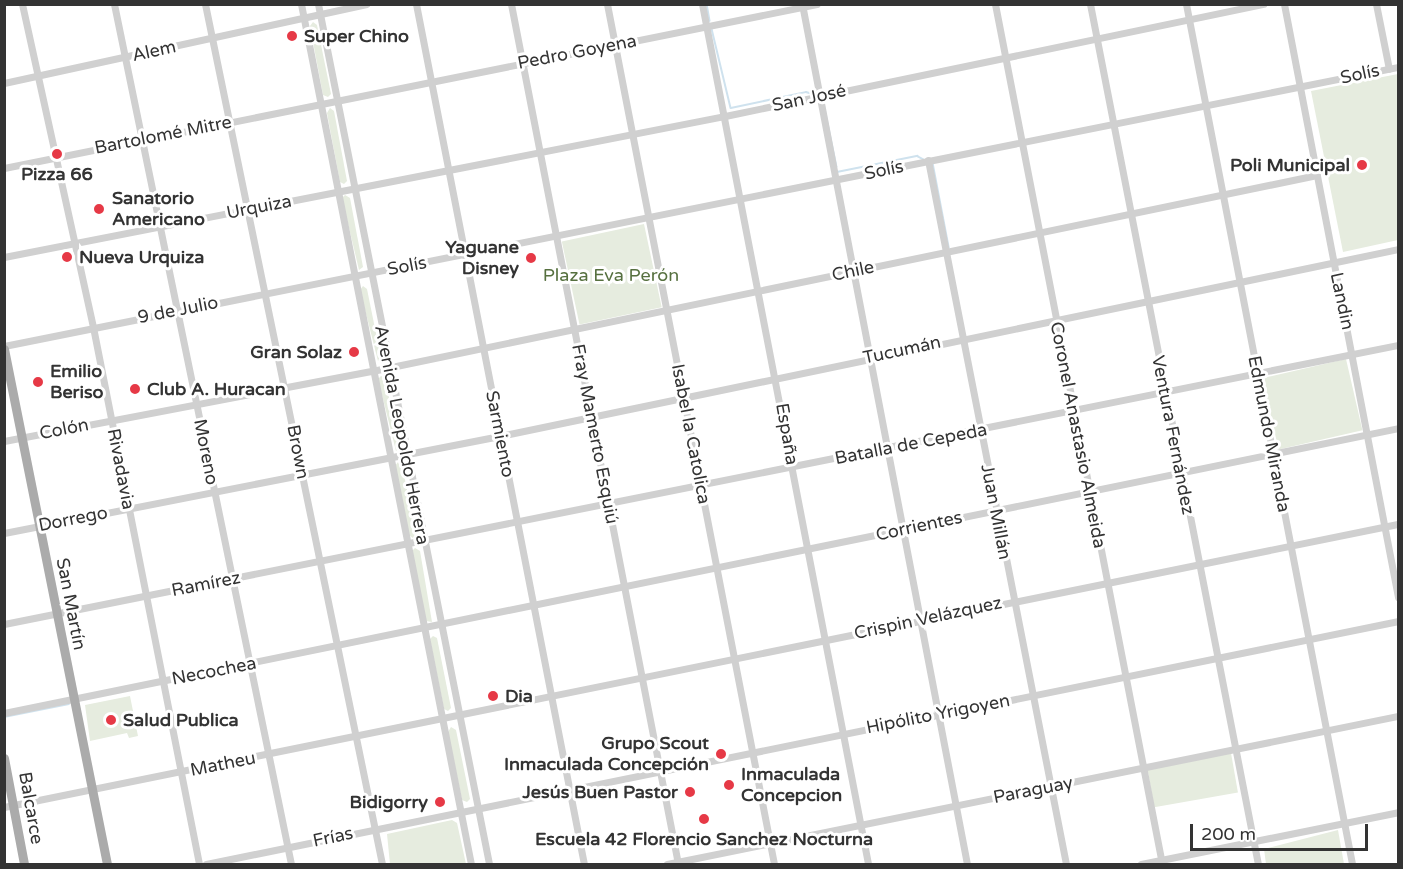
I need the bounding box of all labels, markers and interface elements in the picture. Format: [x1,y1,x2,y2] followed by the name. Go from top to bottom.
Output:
[304,25,409,47] place label: Super Chino
[285,29,299,43] marker: Super Chino
[516,30,638,74] street label: Pedro Goyena
[130,36,178,66] street label: Alem
[1338,59,1382,89] street label: Solís
[770,80,848,116] street label: San José
[93,111,233,159] street label: Bartolomé Mitre
[50,147,64,161] marker: Pizza 66
[1230,154,1350,176] place label: Poli Municipal
[862,155,906,185] street label: Solís
[1355,158,1369,172] marker: Poli Municipal
[21,163,93,185] place label: Pizza 66
[112,188,205,230] place label: Sanatorio Americano
[225,190,293,224] street label: Urquiza
[90,200,108,218] marker: Sanatorio Americano
[445,237,519,280] place label: Yaguane Disney
[79,246,204,268] place label: Nueva Urquiza
[60,250,74,264] marker: Nueva Urquiza
[524,251,538,265] marker: Yaguane Disney
[385,252,429,280] street label: Solís
[830,256,876,286] street label: Chile
[543,264,679,286] park label: Plaza Eva Perón
[1325,270,1359,332] street label: Landin
[136,292,220,328] street label: 9 de Julio
[1045,320,1111,550] street label: Coronel Anastasio Almeida
[370,323,434,547] street label: Avenida Leopoldo Herrera
[861,331,943,369] street label: Tucumán
[250,341,342,363] place label: Gran Solaz
[567,342,623,526] street label: Fray Mamerto Esquiú
[347,345,361,359] marker: Gran Solaz
[1147,354,1199,516] street label: Ventura Fernández
[1243,354,1295,514] street label: Edmundo Miranda
[50,361,104,404] place label: Emilio Beriso
[667,362,715,506] street label: Isabel la Catolica
[31,375,45,389] marker: Emilio Beriso
[147,378,286,400] place label: Club A. Huracan
[128,382,142,396] marker: Club A. Huracan
[481,389,519,479] street label: Sarmiento
[771,401,803,467] street label: España
[38,414,90,444] street label: Colón
[189,417,223,487] street label: Moreno
[833,419,989,469] street label: Batalla de Cepeda
[282,423,314,481] street label: Brown
[103,427,139,511] street label: Rivadavia
[976,462,1016,562] street label: Juan Millán
[37,502,109,536] street label: Dorrego
[874,506,964,546] street label: Corrientes
[51,556,91,652] street label: San Martín
[170,567,242,601] street label: Ramírez
[852,592,1004,644] street label: Crispin Velázquez
[170,652,258,690] street label: Necochea
[505,685,533,707] place label: Dia
[486,689,500,703] marker: Dia
[864,689,1012,739] street label: Hipólito Yrigoyen
[123,709,239,731] place label: Salud Publica
[104,713,118,727] marker: Salud Publica
[504,733,709,776] place label: Grupo Scout Inmaculada Concepción
[188,747,258,781] street label: Matheu
[714,747,728,761] marker: Grupo Scout Inmaculada Concepción
[741,764,842,806] place label: Inmaculada Concepcion
[14,770,48,846] street label: Balcarce
[991,772,1075,808] street label: Paraguay
[722,778,736,792] marker: Inmaculada Concepcion
[522,781,678,803] place label: Jesús Buen Pastor
[683,785,697,799] marker: Jesús Buen Pastor
[350,791,428,813] place label: Bidigorry
[433,795,447,809] marker: Bidigorry
[697,812,711,826] marker: Escuela 42 Florencio Sanchez Nocturna
[1193,812,1372,850] scale bar
[311,822,355,852] street label: Frías
[1201,823,1256,845] text: 200 m
[535,828,873,850] place label: Escuela 42 Florencio Sanchez Nocturna

